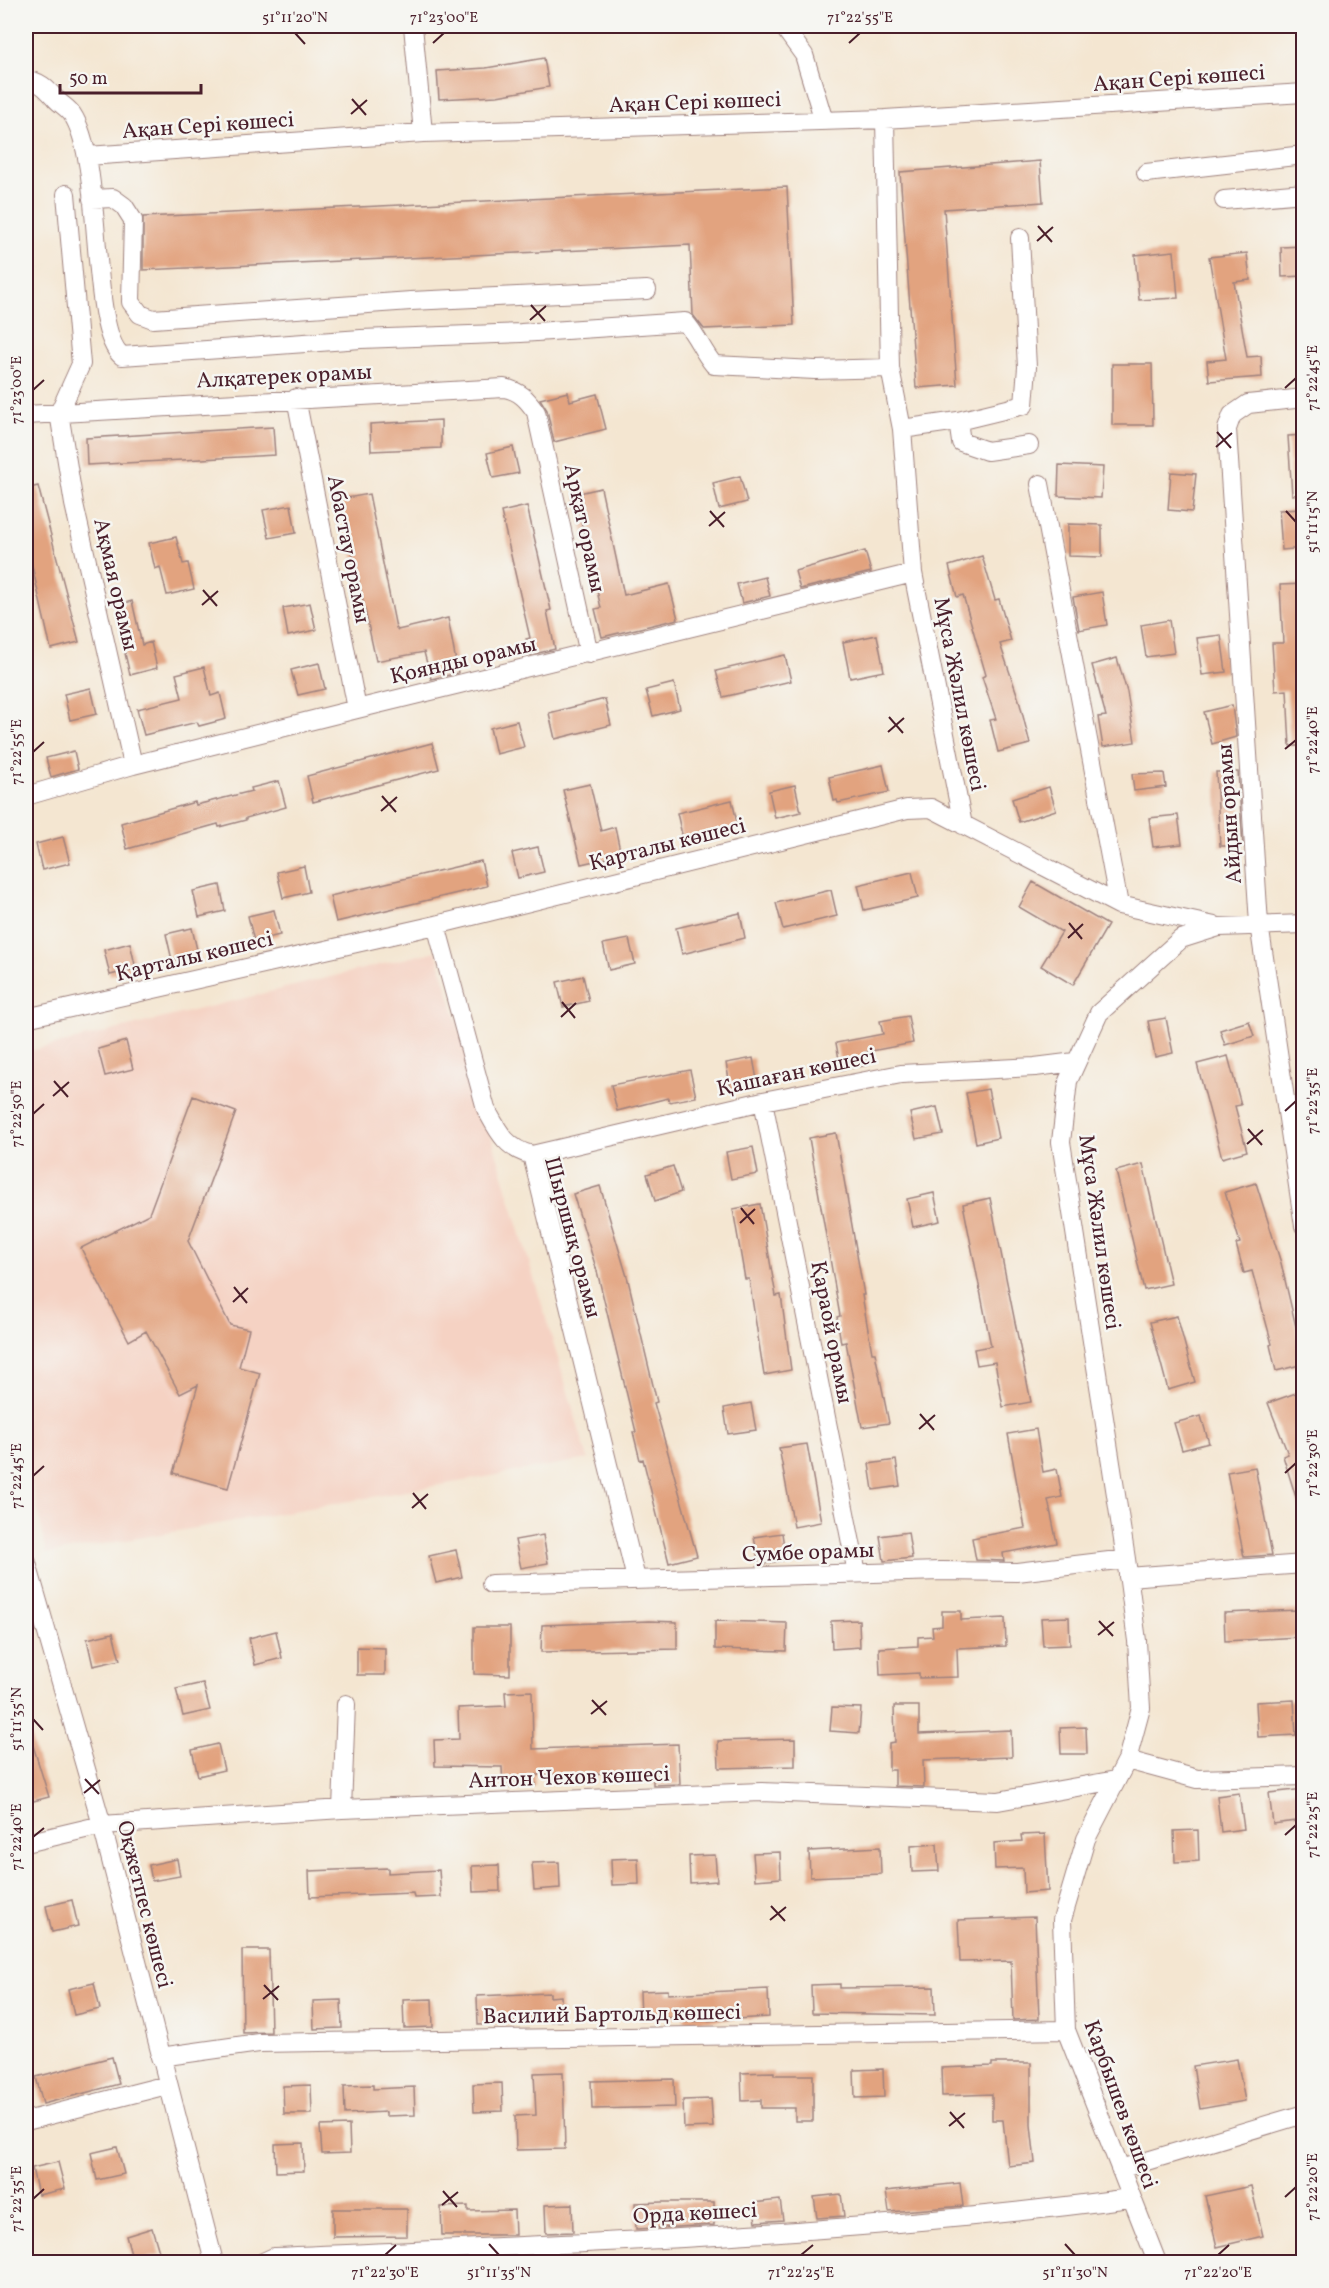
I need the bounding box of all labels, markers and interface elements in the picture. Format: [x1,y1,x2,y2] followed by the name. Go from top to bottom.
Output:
[262,8,328,29] text: 51°11'20"N
[410,8,478,29] text: 71°23'00"E
[827,8,893,29] text: 71°22'55"E
[60,57,201,95] scale bar
[1092,58,1266,101] street label: Ақан Сері көшесі
[69,67,108,92] text: 50 m
[608,85,782,122] street label: Ақан Сері көшесі
[121,105,295,148] street label: Ақан Сері көшесі
[1303,345,1324,411] text: 71°22'45"E
[7,356,28,424] text: 71°23'00"E
[196,357,373,398] street label: Алқатерек орамы
[555,461,612,596] street label: Арқат орамы
[318,473,377,626] street label: Абастау орамы
[1303,491,1324,553] text: 51°11'15"N
[84,515,145,654] street label: Ақмая орамы
[925,595,993,794] street label: Мұса Жәлил көшесі
[387,630,540,693] street label: Қоянды орамы
[1303,706,1324,774] text: 71°22'40"E
[7,719,28,785] text: 71°22'55"E
[1210,743,1251,885] street label: Айдын орамы
[586,811,749,880] street label: Қарталы көшесі
[113,924,276,991] street label: Қарталы көшесі
[714,1041,879,1106] street label: Қашаған көшесі
[1303,1068,1324,1134] text: 71°22'35"E
[7,1080,28,1148] text: 71°22'50"E
[1069,1133,1128,1332] street label: Мұса Жәлил көшесі
[535,1153,608,1322] street label: Шыршық орамы
[801,1258,860,1407] street label: Қараой орамы
[1303,1429,1324,1497] text: 71°22'30"E
[7,1443,28,1509] text: 71°22'45"E
[741,1536,875,1571] street label: Сумбе орамы
[7,1687,28,1751] text: 51°11'35"N
[468,1759,670,1798] street label: Антон Чехов көшесі
[1303,1792,1324,1858] text: 71°22'25"E
[7,1803,28,1871] text: 71°22'40"E
[108,1817,179,1992] street label: Оқжетпес көшесі
[483,1998,742,2033] street label: Василий Бартольд көшесі
[1075,2016,1165,2194] street label: Карбышев көшесі
[1303,2153,1324,2221] text: 71°22'20"E
[7,2166,28,2232] text: 71°22'35"E
[632,2196,758,2233] street label: Орда көшесі
[351,2263,419,2284] text: 71°22'30"E
[467,2263,531,2284] text: 51°11'35"N
[768,2263,834,2284] text: 71°22'25"E
[1042,2263,1108,2284] text: 51°11'30"N
[1184,2263,1252,2284] text: 71°22'20"E

